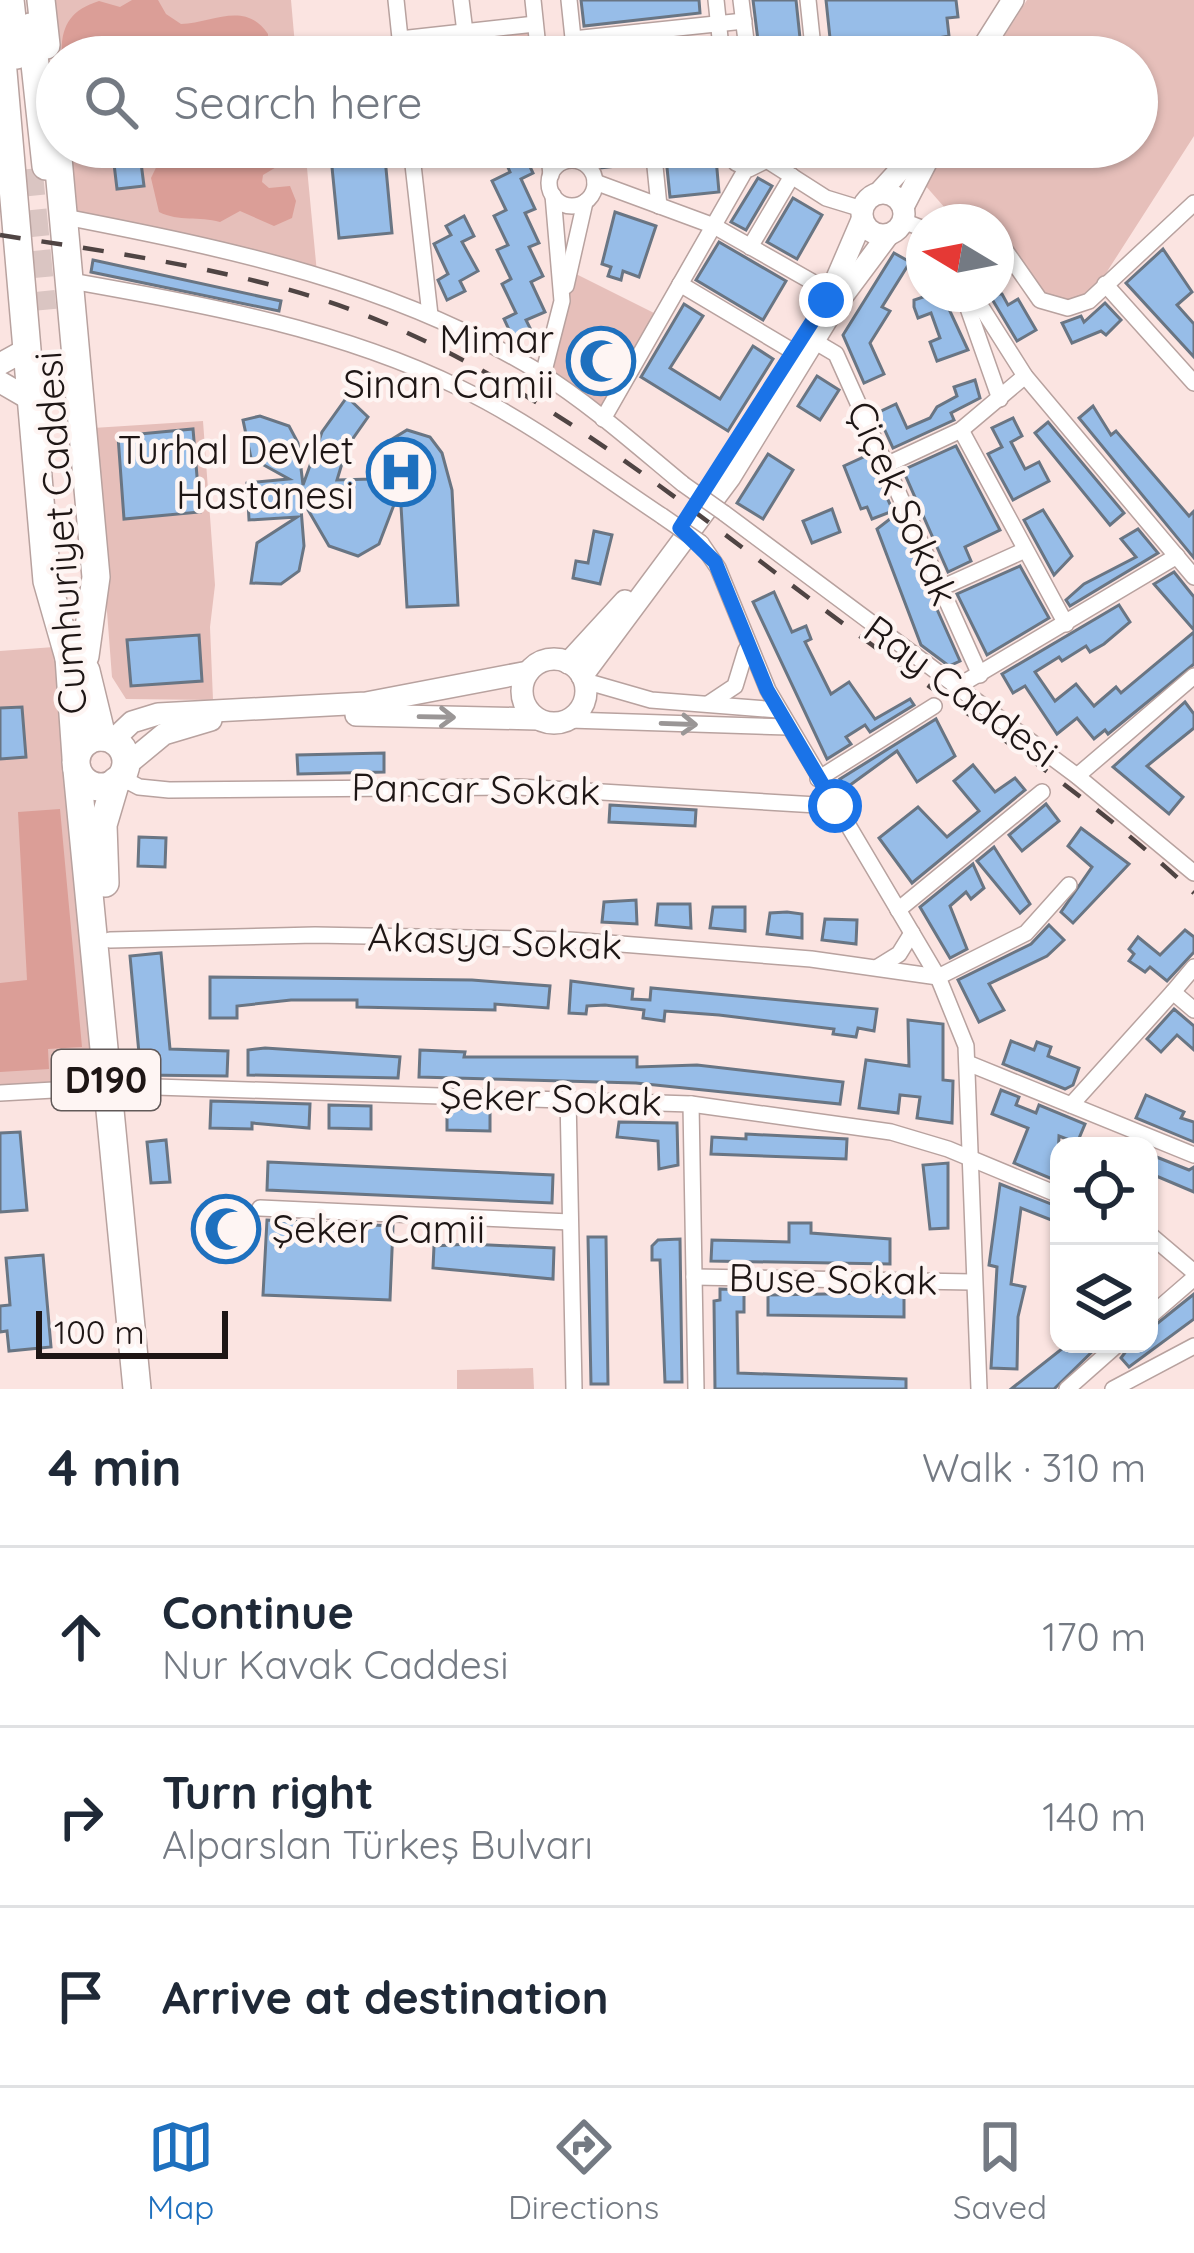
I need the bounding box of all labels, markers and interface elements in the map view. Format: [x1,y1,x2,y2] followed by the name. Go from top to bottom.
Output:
[36,36,1158,168] search box
[78,69,144,135] icon: search
[174,74,422,130] text: Search here
[906,204,1014,312] north arrow
[799,273,853,327] route end
[343,314,554,408] place label: Mimar Sinan Camii
[566,326,636,396] mosque icon: Mimar Sinan Camii
[22,350,97,716] street label: Cumhuriyet Caddesi
[837,393,970,612] street label: Çiçek Sokak
[118,425,354,519] place label: Turhal Devlet Hastanesi
[366,437,436,507] hospital icon: Turhal Devlet Hastanesi
[855,604,1068,777] street label: Ray Caddesi
[417,705,456,728] one-way arrow
[659,712,698,735] one-way arrow
[351,762,601,815] street label: Pancar Sokak
[808,779,862,833] route start
[367,912,623,969] street label: Akasya Sokak
[52,1050,160,1110] road number: D190
[439,1069,663,1126] street label: Şeker Sokak
[1050,1137,1158,1353] map controls
[1050,1137,1158,1245] button: locate
[191,1194,261,1264] mosque icon: Şeker Camii
[272,1204,485,1253] place label: Şeker Camii
[1050,1245,1158,1353] button: layers
[728,1252,938,1305] street label: Buse Sokak
[36,1305,228,1358] scale bar
[54,1311,145,1352] text: 100 m
[48,1435,182,1499] text: 4 min
[922,1443,1146,1492] text: Walk · 310 m
[162,1584,354,1640] text: Continue
[48,1604,114,1670] icon: ahead
[1042,1612,1146,1661] text: 170 m
[162,1640,508,1689] text: Nur Kavak Caddesi
[162,1764,374,1820] text: Turn right
[48,1784,114,1850] icon: right
[1042,1792,1146,1841] text: 140 m
[162,1820,593,1869] text: Alparslan Türkeş Bulvarı
[48,1964,114,2030] icon: arrive
[162,1969,608,2025] text: Arrive at destination
[147,2114,214,2227] tab: Map
[508,2114,659,2227] tab: Directions
[953,2114,1047,2227] tab: Saved

